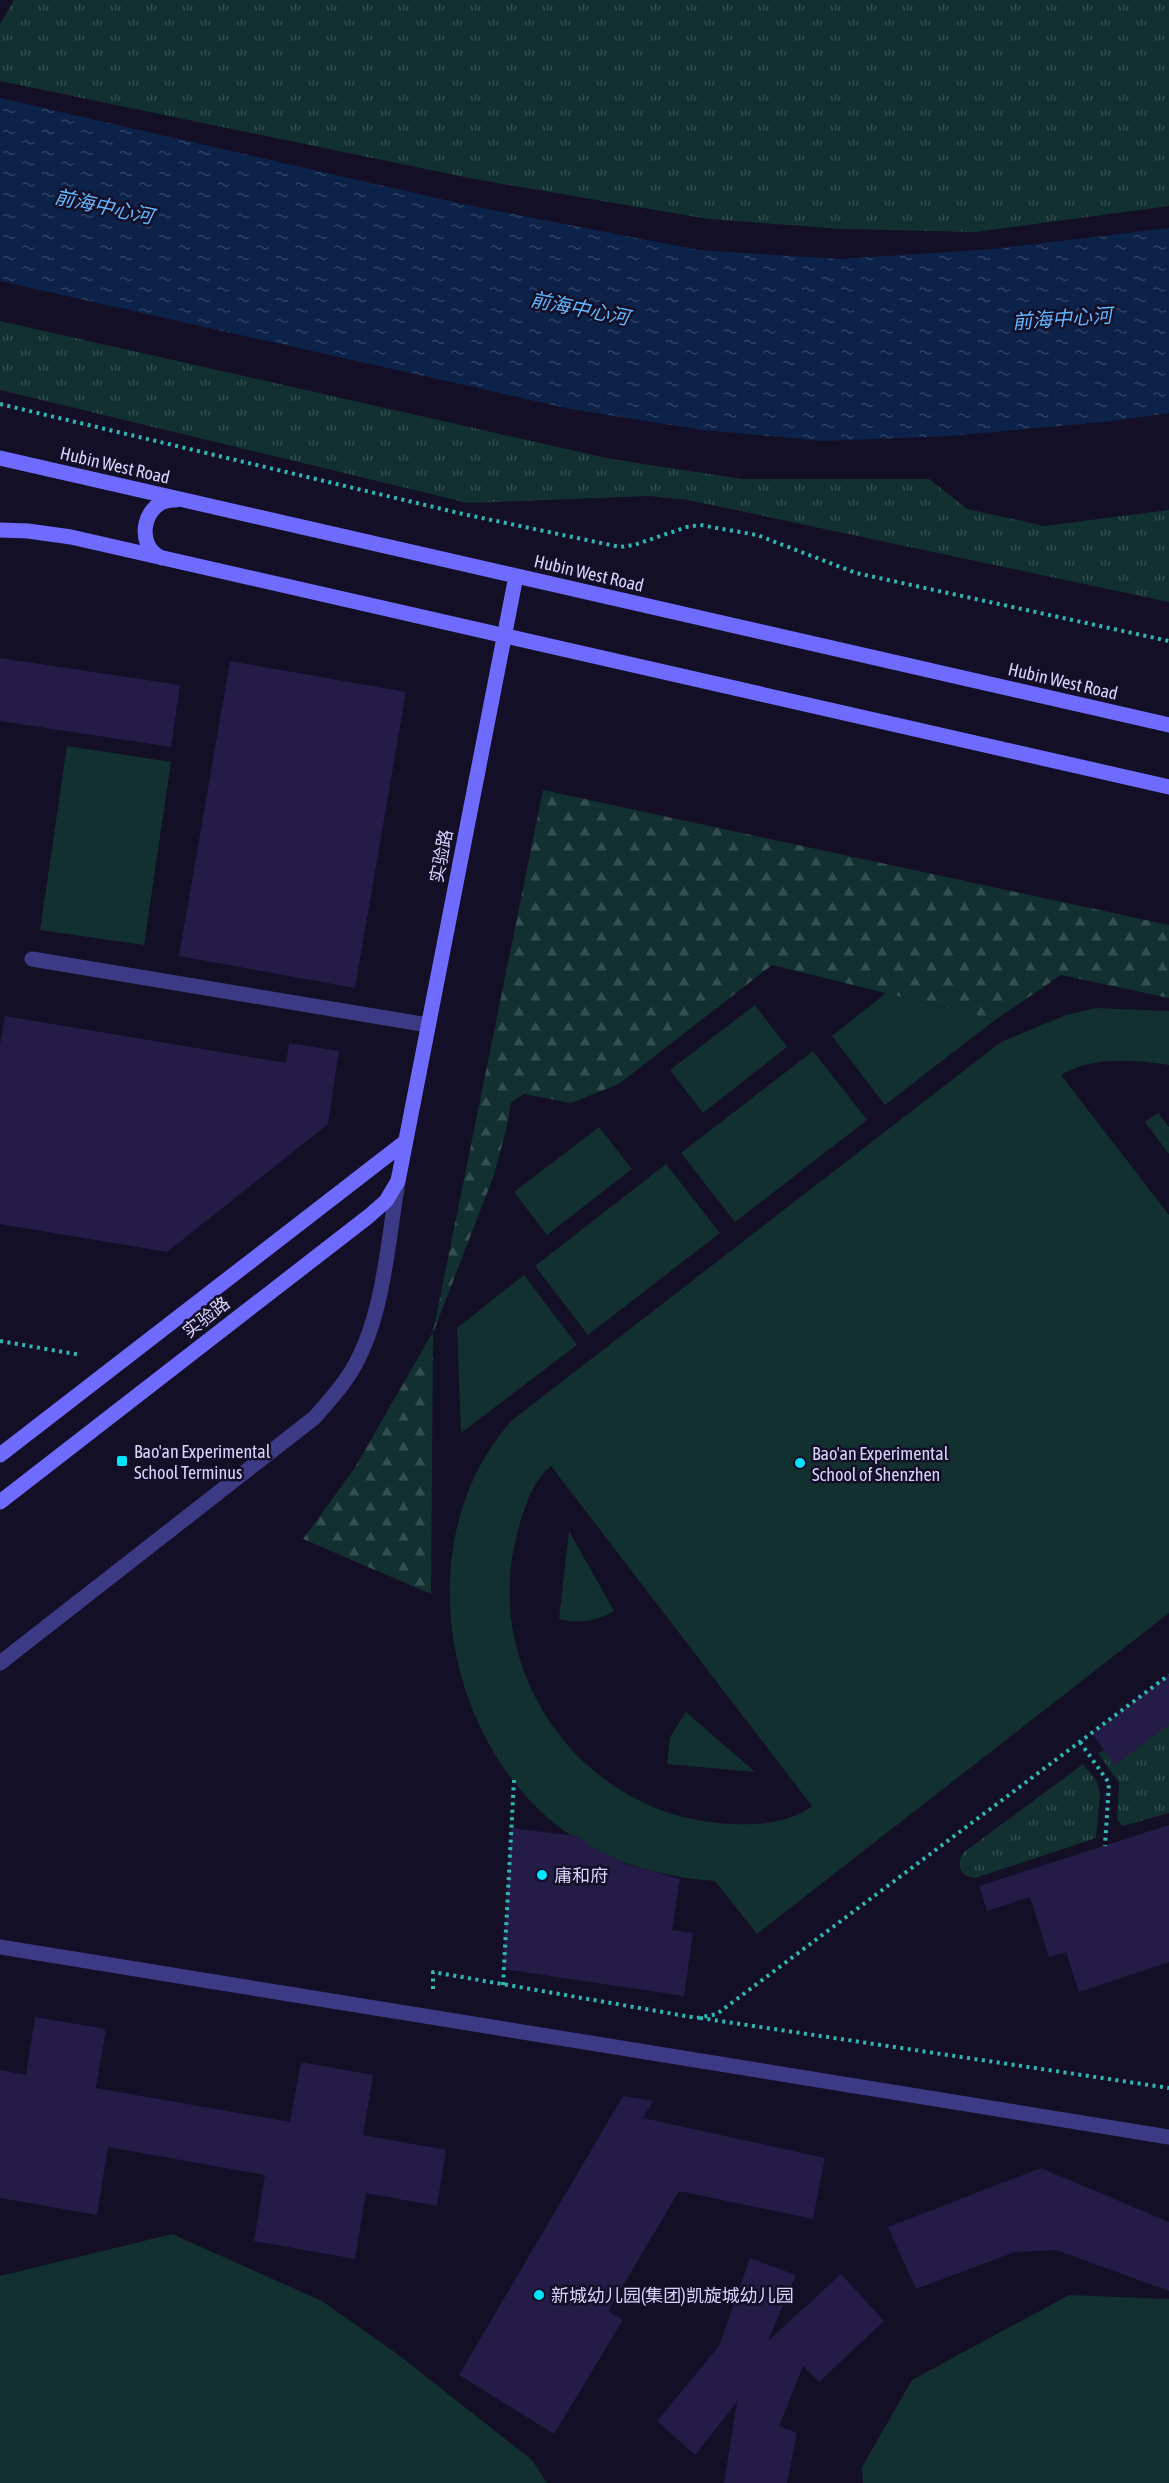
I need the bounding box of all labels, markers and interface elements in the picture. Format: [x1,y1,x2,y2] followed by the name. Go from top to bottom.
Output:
[53,184,159,228] water label: 前海中心河
[529,287,635,330] water label: 前海中心河
[1011,303,1117,333] water label: 前海中心河
[58,442,172,488] street label: Hubin West Road
[532,550,646,596] street label: Hubin West Road
[1006,658,1120,704] street label: Hubin West Road
[426,827,456,885] street label: 实验路
[178,1292,234,1342] street label: 实验路
[134,1441,271,1483] place label: Bao'an Experimental School Terminus
[812,1443,949,1485] place label: Bao'an Experimental School of Shenzhen
[115,1454,129,1468] marker: Bao'an Experimental School Terminus
[793,1456,807,1470] marker: Bao'an Experimental School of Shenzhen
[554,1865,608,1886] place label: 庸和府
[535,1868,549,1882] marker: 庸和府
[551,2285,794,2306] place label: 新城幼儿园(集团)凯旋城幼儿园
[532,2288,546,2302] marker: 新城幼儿园(集团)凯旋城幼儿园

